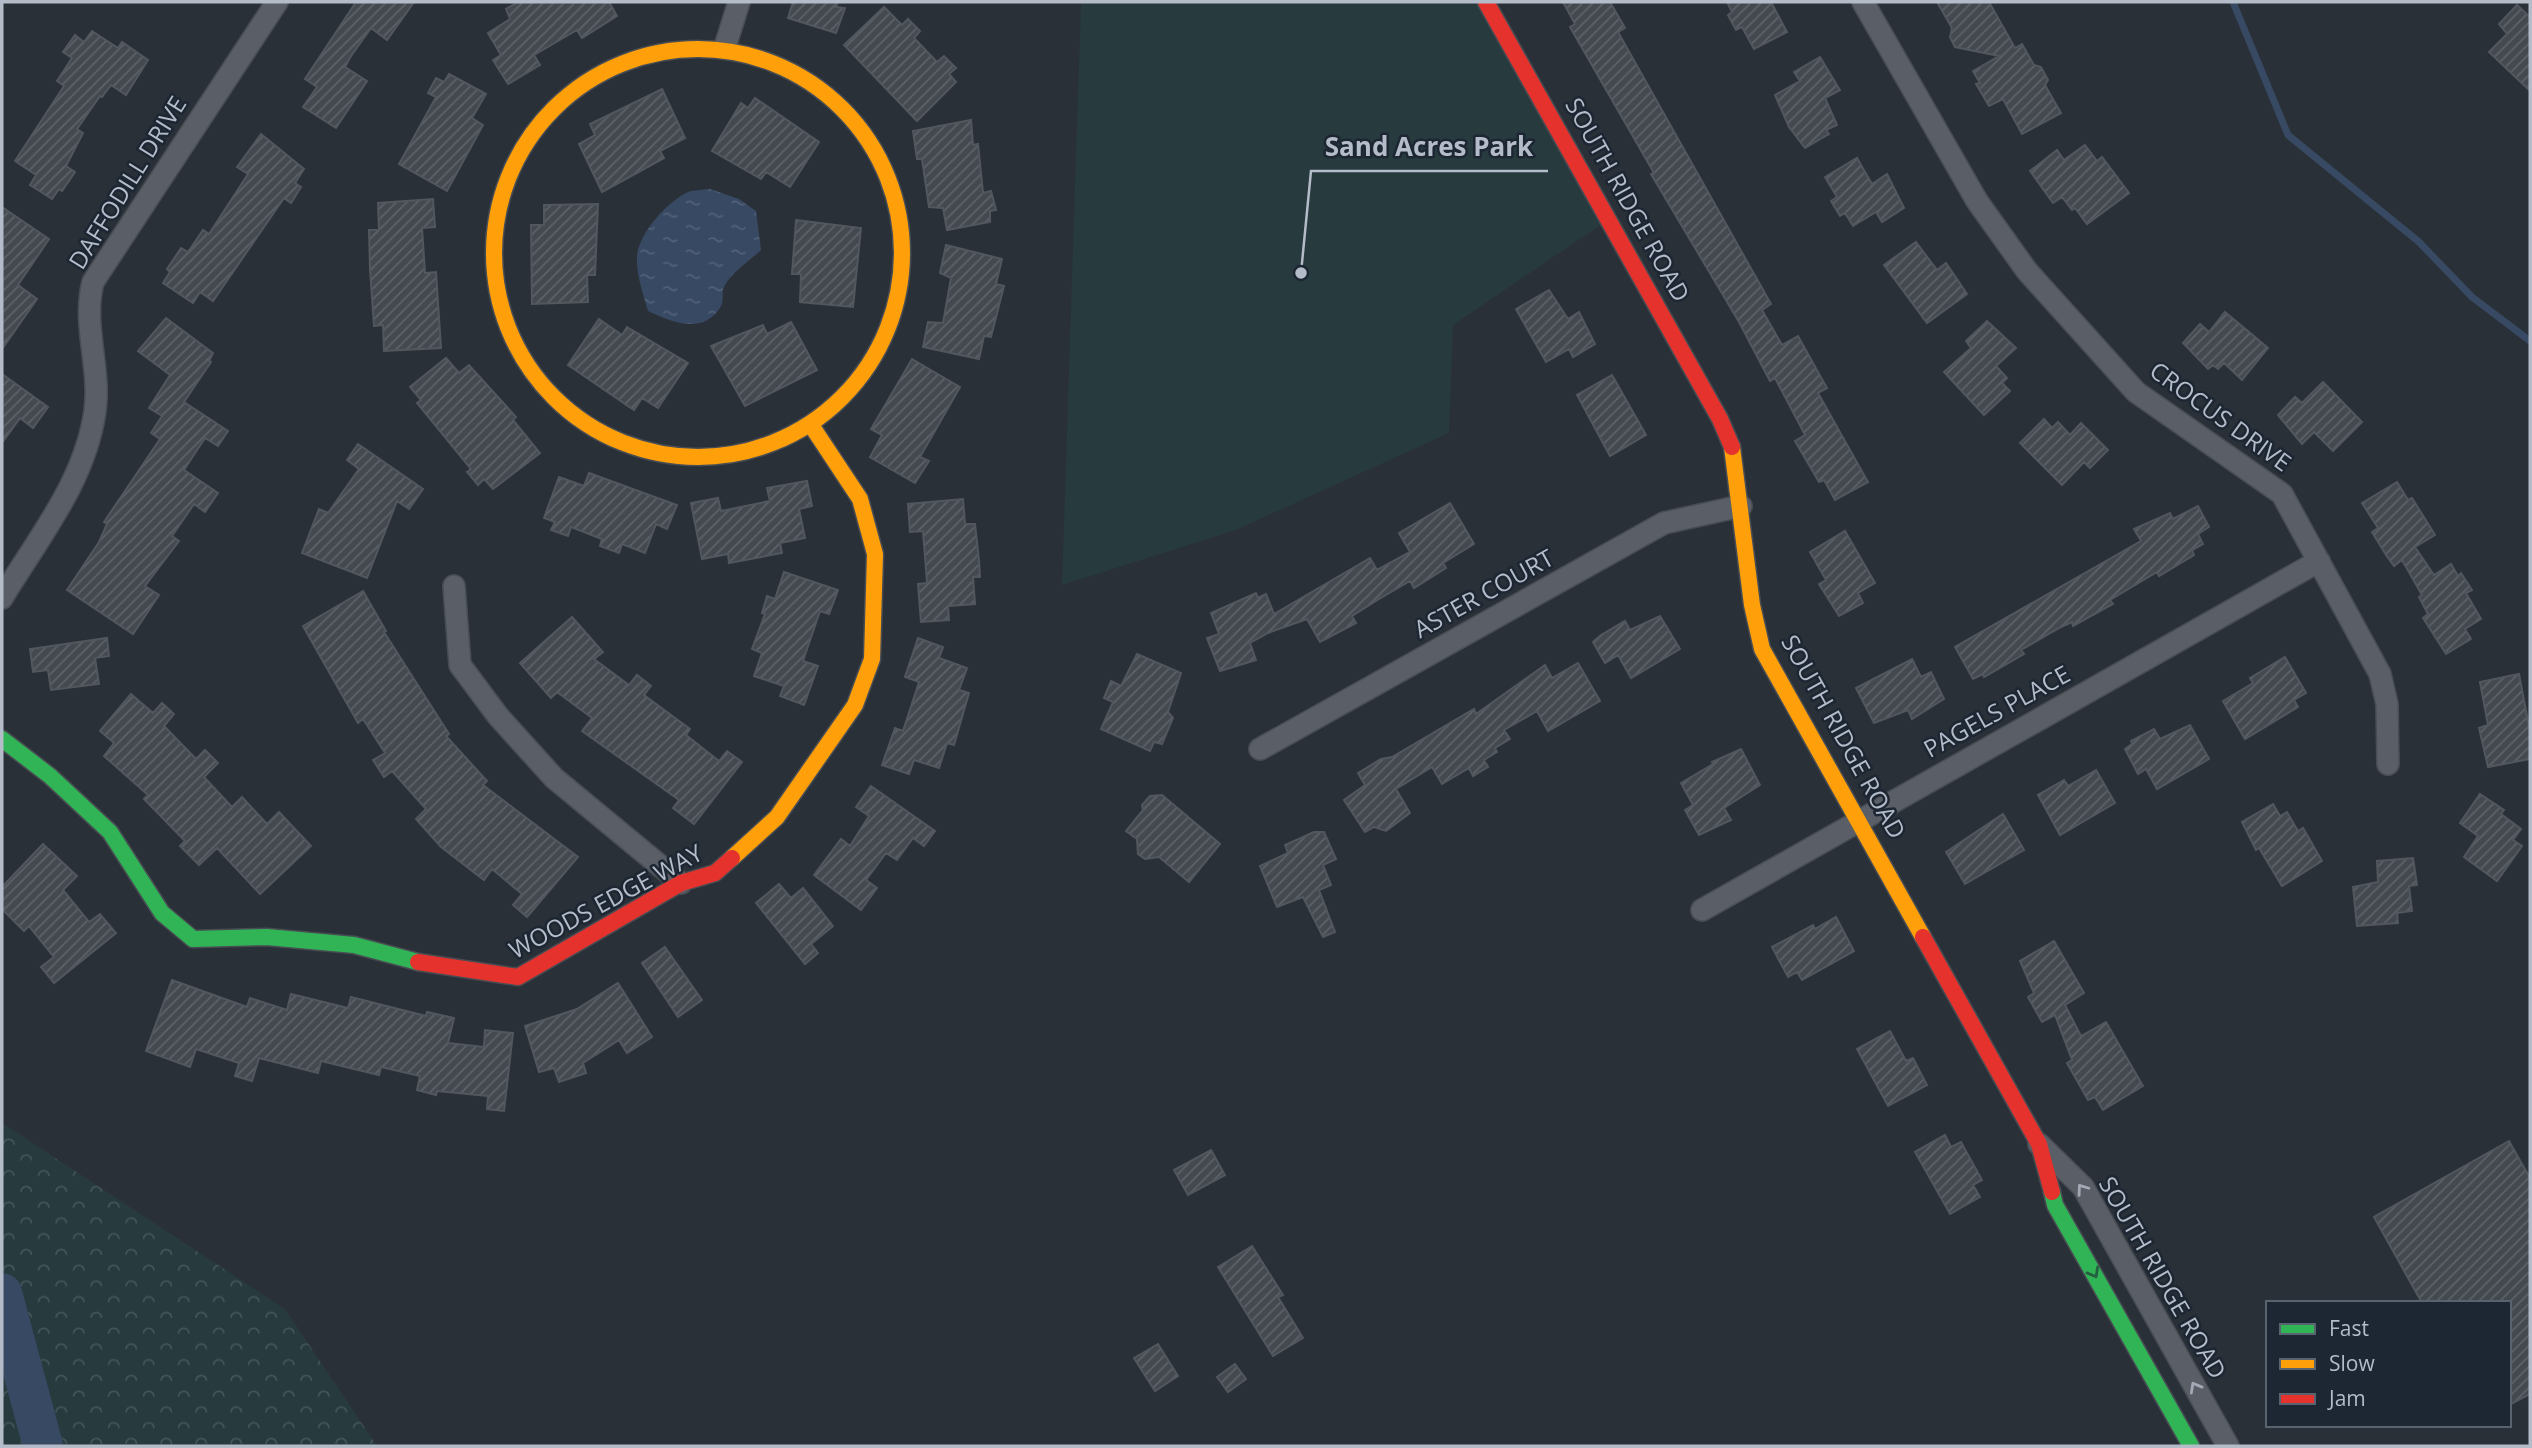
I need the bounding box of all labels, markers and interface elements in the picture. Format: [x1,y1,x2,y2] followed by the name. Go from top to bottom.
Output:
[60,89,193,275] street label: DAFFODILL DRIVE
[1558,91,1698,307] street label: SOUTH RIDGE ROAD
[1311,124,1548,171] callout: Sand Acres Park
[1325,128,1534,164] text: Sand Acres Park
[2144,353,2298,478] street label: CROCUS DRIVE
[1407,541,1559,645] street label: ASTER COURT
[1774,628,1914,844] street label: SOUTH RIDGE ROAD
[1917,657,2076,765] street label: PAGELS PLACE
[503,835,708,966] street label: WOODS EDGE WAY
[2092,1170,2235,1384] street label: SOUTH RIDGE ROAD
[2078,1185,2090,1197] one-way arrow
[2086,1266,2099,1279] one-way arrow
[2266,1301,2511,1427] legend
[2329,1314,2369,1342] text: Fast
[2329,1349,2375,1377] text: Slow
[2190,1381,2203,1394] one-way arrow
[2327,1384,2366,1412] text: Jam

